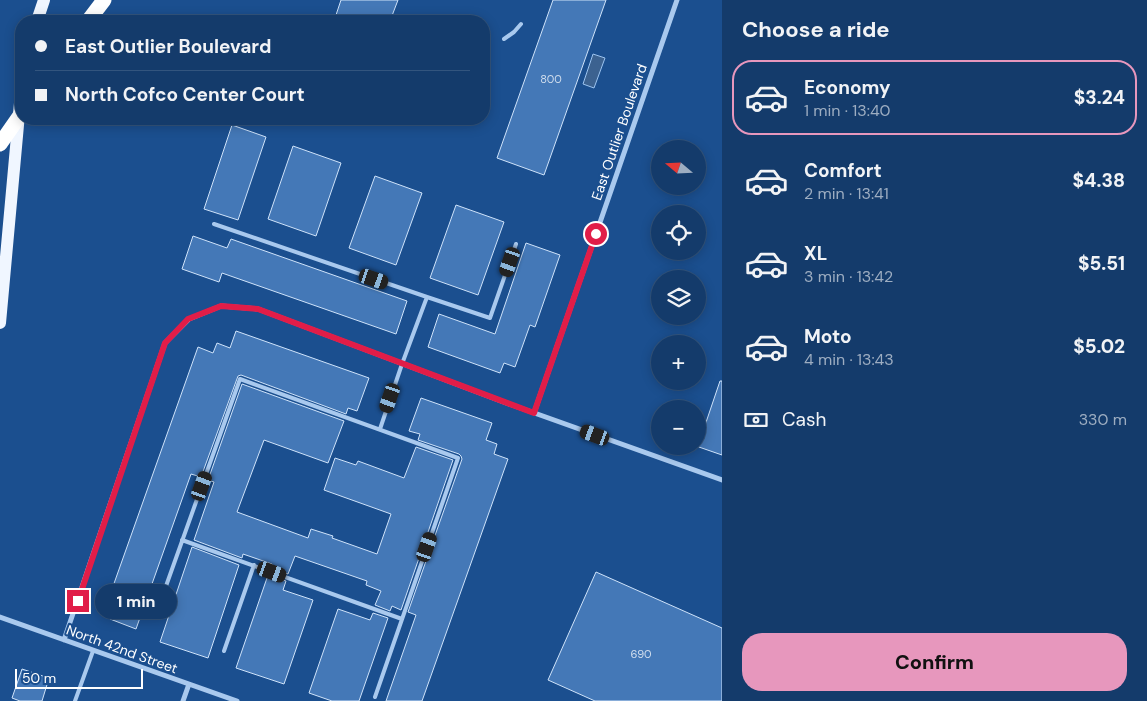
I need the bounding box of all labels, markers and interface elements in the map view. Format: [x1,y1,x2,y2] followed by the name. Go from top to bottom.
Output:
[742,15,890,44] text: Choose a ride
[65,34,271,59] text: East Outlier Boulevard
[587,61,651,203] street label: East Outlier Boulevard
[540,72,562,86] house number: 800
[744,75,789,120] icon: car
[804,75,891,100] text: Economy
[65,82,305,107] text: North Cofco Center Court
[1074,85,1125,110] text: $3.24
[804,100,891,121] text: 1 min · 13:40
[651,140,706,195] north arrow
[651,140,706,455] map controls
[744,158,789,203] icon: car
[804,158,882,183] text: Comfort
[1073,168,1125,193] text: $4.38
[804,183,889,204] text: 2 min · 13:41
[651,205,706,260] button: locate
[585,223,607,245] route start
[744,241,789,286] icon: car
[804,241,827,266] text: XL
[498,245,521,279] car
[1078,251,1125,276] text: $5.51
[804,266,893,287] text: 3 min · 13:42
[357,267,390,291] car
[651,270,706,325] button: layers
[744,324,789,369] icon: car
[804,324,852,349] text: Moto
[1073,334,1125,359] text: $5.02
[651,335,706,390] button: +
[804,349,894,370] text: 4 min · 13:43
[378,381,401,415] car
[651,400,706,455] button: −
[742,406,770,434] icon: cash
[782,407,826,432] text: Cash
[1079,409,1127,430] text: 330 m
[578,423,611,447] car
[189,469,214,503] car
[415,530,438,564] car
[255,560,288,584] car
[96,584,178,618] callout: 1 min
[67,590,89,612] route end
[116,591,156,612] text: 1 min
[64,620,180,678] street label: North 42nd Street
[742,633,1127,691] button: Confirm
[630,647,652,661] house number: 690
[15,666,142,689] scale bar
[22,669,56,687] text: 50 m

